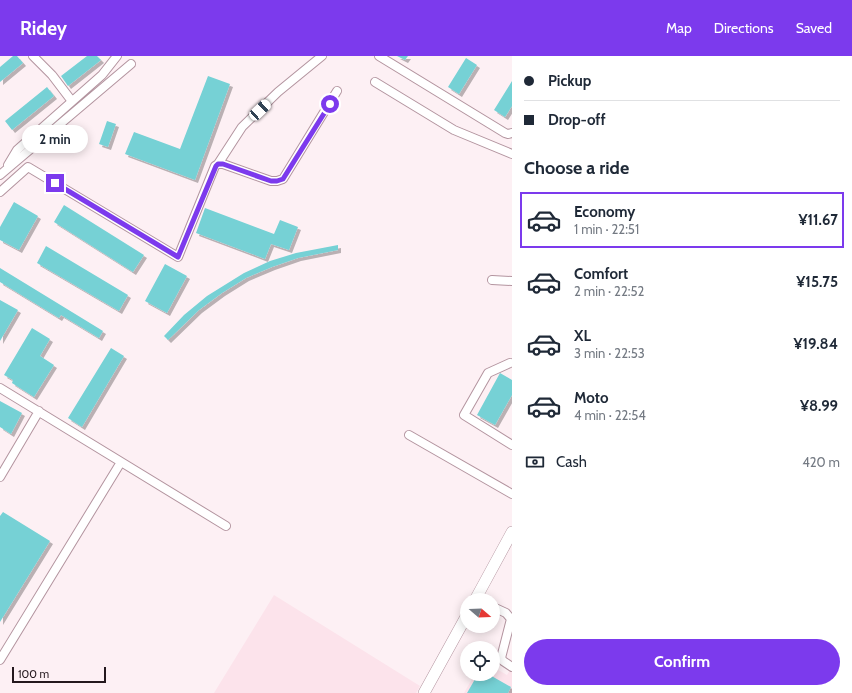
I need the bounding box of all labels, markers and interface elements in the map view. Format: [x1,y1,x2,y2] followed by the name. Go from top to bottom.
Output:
[20,17,67,40] text: Ridey
[666,19,692,37] text: Map
[714,19,774,37] text: Directions
[796,19,832,37] text: Saved
[548,72,591,90] text: Pickup
[321,95,339,113] route start
[247,97,273,123] car
[548,111,606,129] text: Drop-off
[22,125,88,153] callout: 2 min
[39,131,71,147] text: 2 min
[524,157,629,179] text: Choose a ride
[46,174,64,192] route end
[526,202,562,238] icon: car
[574,203,635,221] text: Economy
[798,211,838,229] text: ¥11.67
[574,221,639,237] text: 1 min · 22:51
[526,264,562,300] icon: car
[574,265,628,283] text: Comfort
[796,273,838,291] text: ¥15.75
[574,283,644,299] text: 2 min · 22:52
[526,326,562,362] icon: car
[574,327,591,345] text: XL
[794,335,838,353] text: ¥19.84
[574,345,645,361] text: 3 min · 22:53
[526,388,562,424] icon: car
[574,389,608,407] text: Moto
[800,397,838,415] text: ¥8.99
[574,407,646,423] text: 4 min · 22:54
[524,451,546,473] icon: cash
[556,453,587,471] text: Cash
[802,454,840,470] text: 420 m
[460,593,500,633] north arrow
[460,593,500,681] map controls
[524,639,840,685] button: Confirm
[460,641,500,681] button: locate
[12,665,106,684] scale bar
[18,667,49,681] text: 100 m

